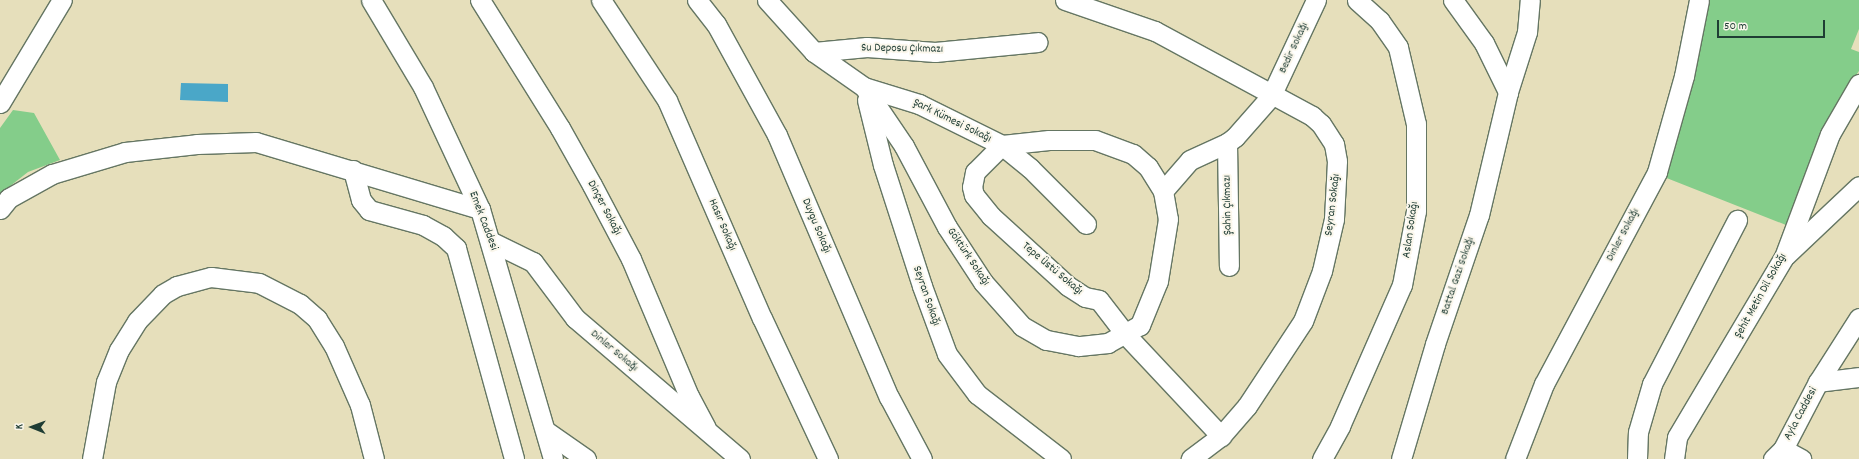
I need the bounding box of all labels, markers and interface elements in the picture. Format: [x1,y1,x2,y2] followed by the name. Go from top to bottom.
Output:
[1719,12,1827,38] scale bar
[1724,18,1747,35] text: 50 m
[1276,20,1312,76] street label: Bedir Sokağı
[861,41,943,57] street label: Su Deposu Çıkmazı
[910,96,994,146] street label: Şark Kümesi Sokağı
[1322,173,1344,237] street label: Seyran Sokağı
[1220,175,1236,235] street label: Şahin Çıkmazı
[584,178,624,238] street label: Dinçer Sokağı
[465,189,501,253] street label: Emek Caddesi
[798,196,834,256] street label: Duygu Sokağı
[705,197,739,253] street label: Hasır Sokağı
[1400,201,1422,259] street label: Aslan Sokağı
[1603,206,1643,264] street label: Dinler Sokağı
[943,225,993,289] street label: Göktürk Sokağı
[1438,235,1478,317] street label: Battal Gazi Sokağı
[1019,239,1085,299] street label: Tepe Üstü Sokağı
[1732,251,1790,341] street label: Şehit Metin Dil Sokağı
[909,264,943,328] street label: Seyran Sokağı
[587,327,641,375] street label: Dinler Sokağı
[1781,385,1821,443] street label: Ayla Caddesi
[12,407,52,447] north arrow
[12,424,28,429] text: K

